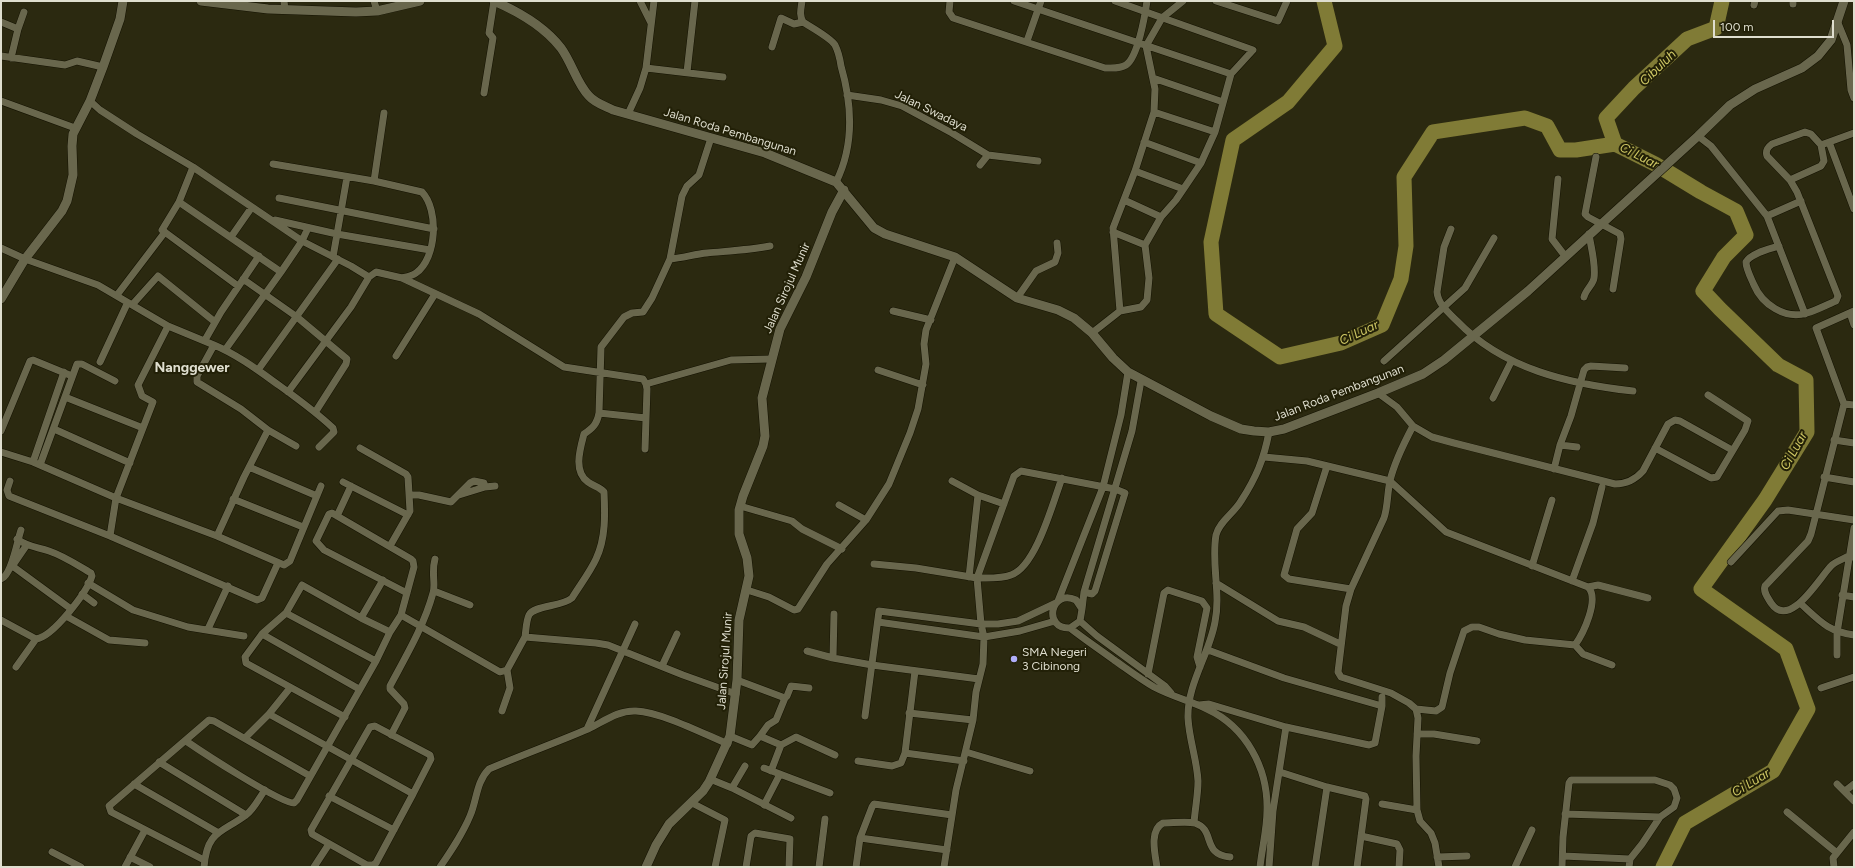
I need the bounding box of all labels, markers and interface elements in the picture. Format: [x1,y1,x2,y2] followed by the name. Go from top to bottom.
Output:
[1715,12,1836,38] scale bar
[1720,20,1754,34] text: 100 m
[1637,47,1679,89] water label: Cibuluh
[892,87,970,135] street label: Jalan Swadaya
[662,105,798,159] street label: Jalan Roda Pembangunan
[1617,140,1661,172] water label: Ci Luar
[761,240,813,336] street label: Jalan Sirojul Munir
[1337,317,1381,349] water label: Ci Luar
[154,360,230,376] district label: Nanggewer
[1272,362,1406,424] street label: Jalan Roda Pembangunan
[1777,429,1811,473] water label: Ci Luar
[714,612,736,710] street label: Jalan Sirojul Munir
[1022,645,1087,673] place label: SMA Negeri 3 Cibinong
[1009,654,1019,664] marker: SMA Negeri 3 Cibinong
[1729,766,1773,800] water label: Ci Luar

